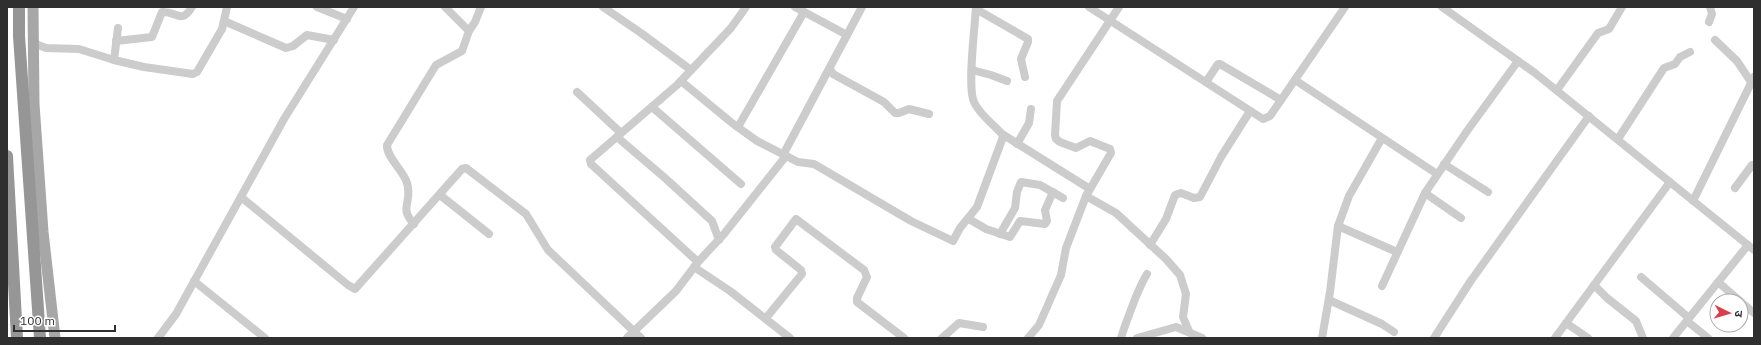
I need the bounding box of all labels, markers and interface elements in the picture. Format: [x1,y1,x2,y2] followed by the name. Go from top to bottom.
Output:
[1709,293,1749,333] north arrow
[14,307,115,333] scale bar
[1732,310,1746,318] text: उ
[20,313,55,328] text: 100 m

